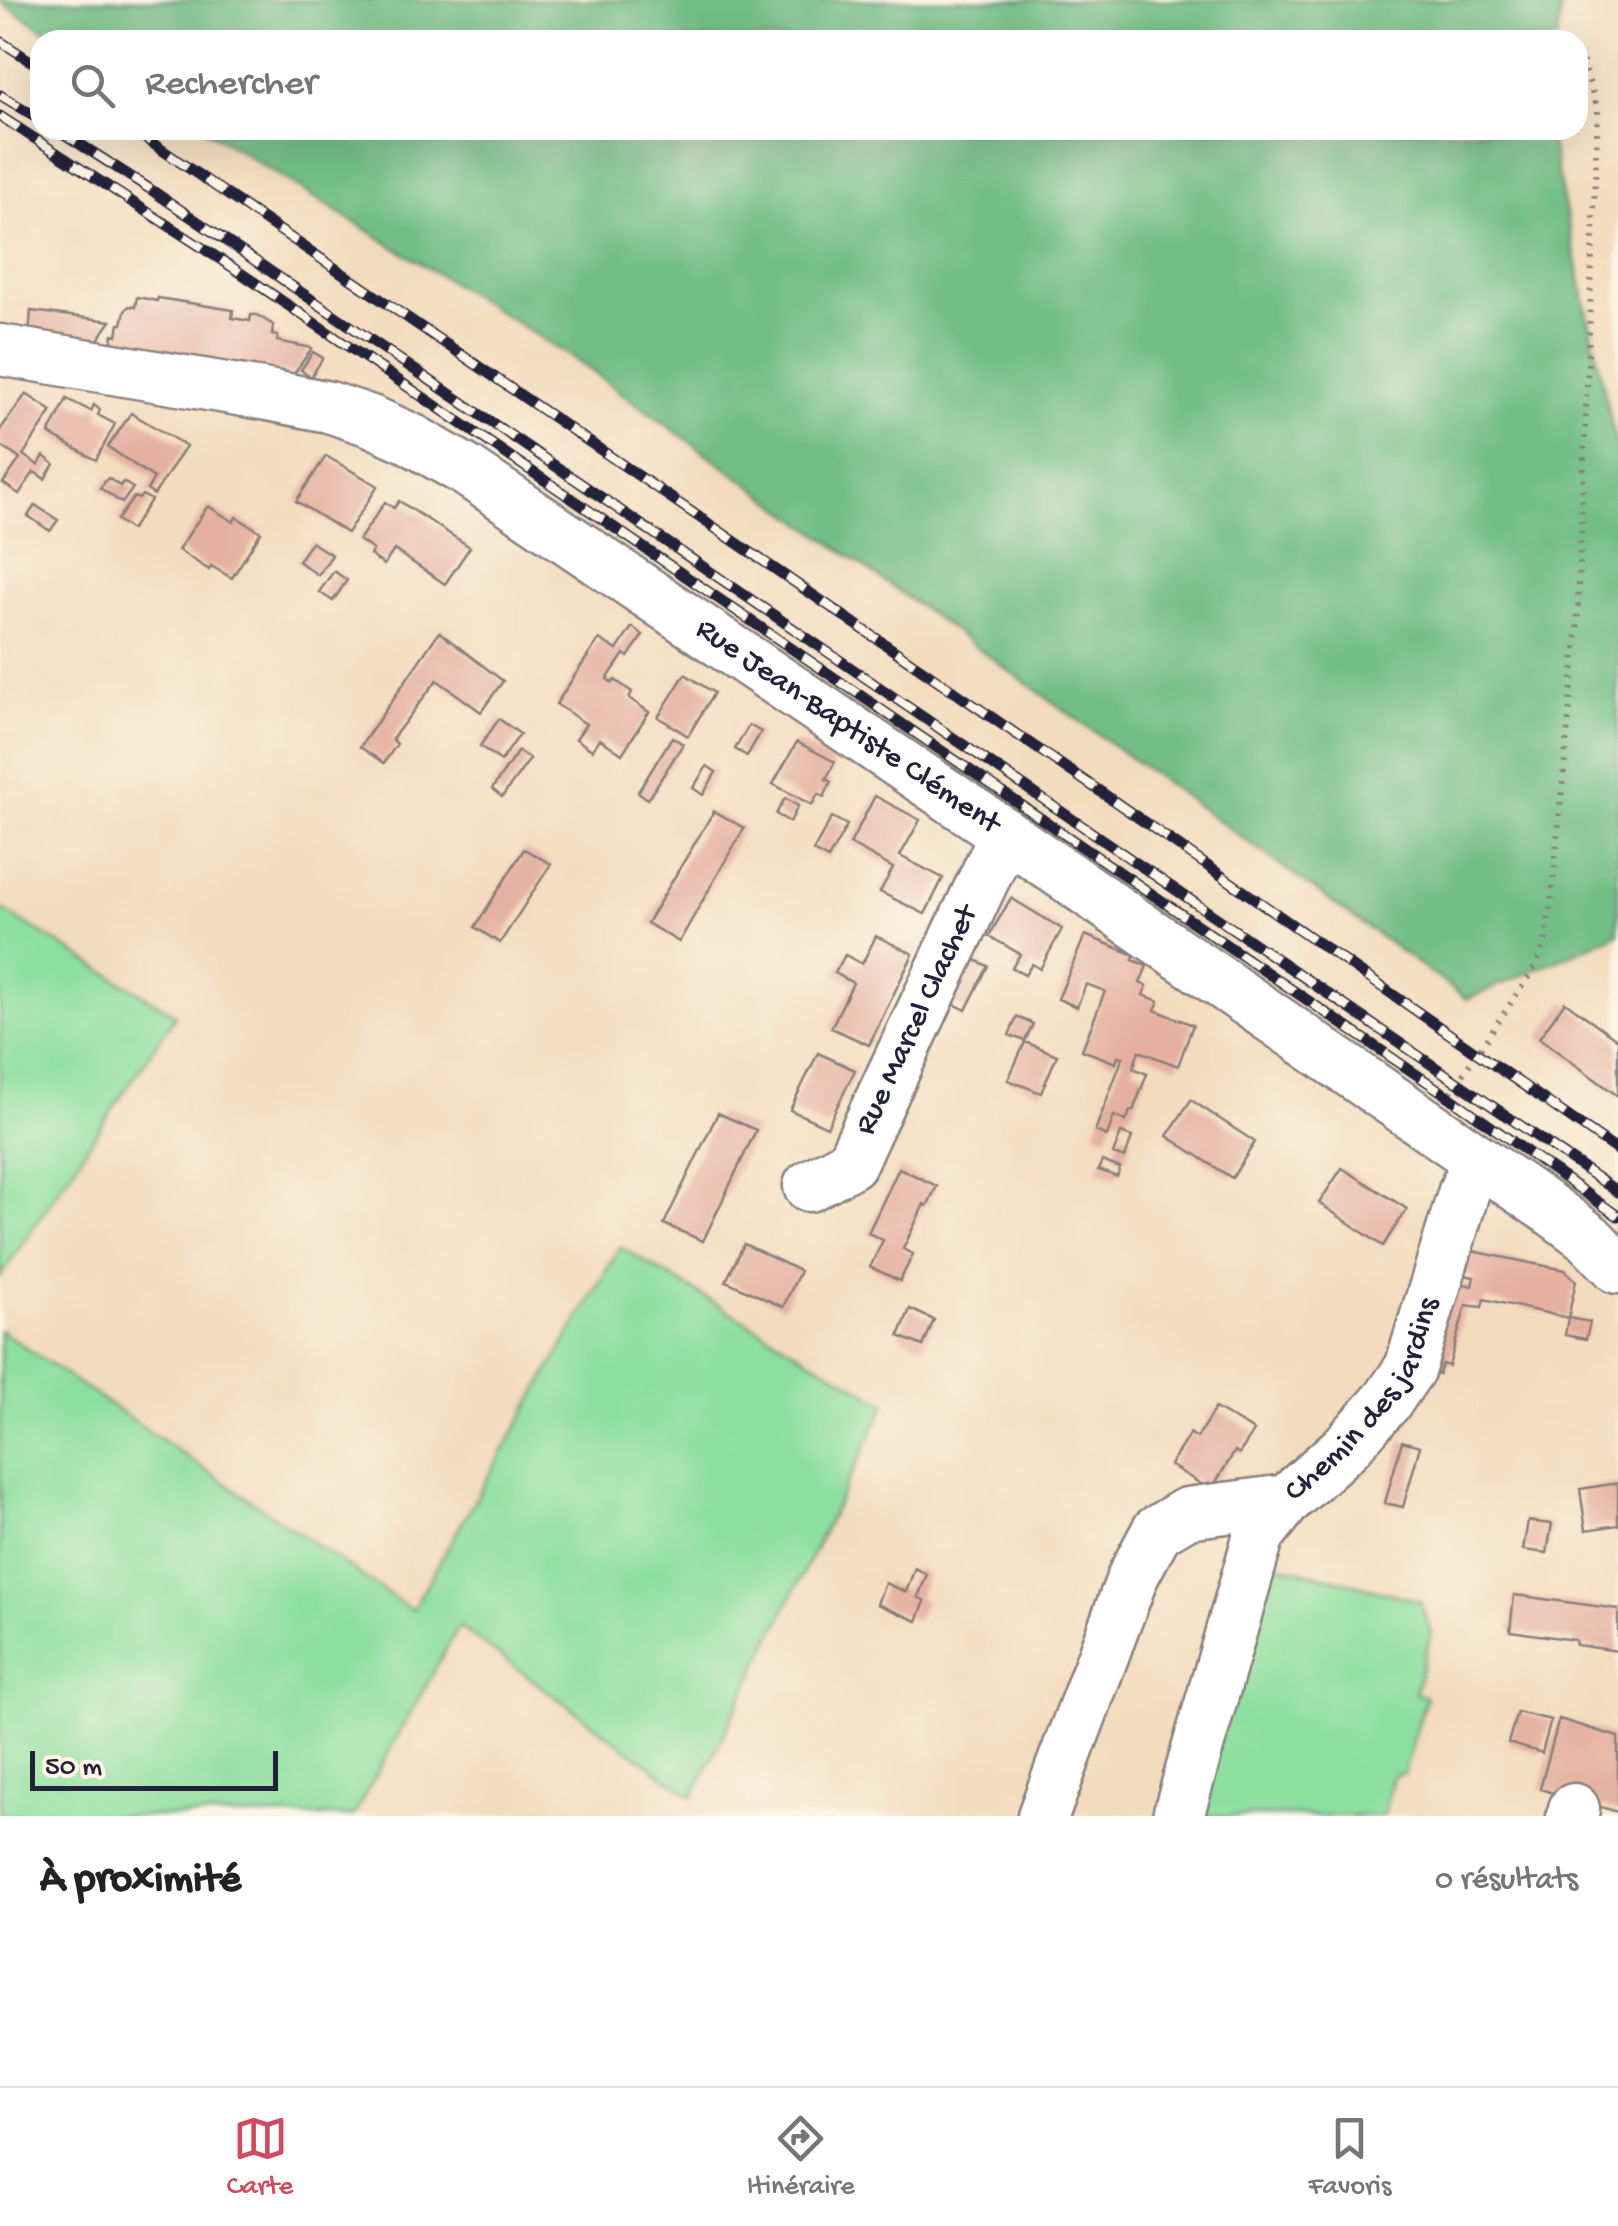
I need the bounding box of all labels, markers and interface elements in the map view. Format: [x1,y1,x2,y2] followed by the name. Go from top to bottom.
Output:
[30,30,1588,140] search box
[65,58,120,113] icon: search
[145,63,317,107] text: Rechercher
[687,611,1009,845] street label: Rue Jean-Baptiste Clément
[848,897,989,1142] street label: Rue Marcel Clachet
[1277,1292,1450,1511] street label: Chemin des jardins
[30,1746,278,1790] scale bar
[45,1752,102,1785] text: 50 m
[40,1857,241,1906] text: À proximité
[1435,1862,1578,1900] text: 0 résultats
[227,2111,293,2204] tab: Carte
[747,2111,855,2204] tab: Itinéraire
[1308,2111,1391,2204] tab: Favoris

